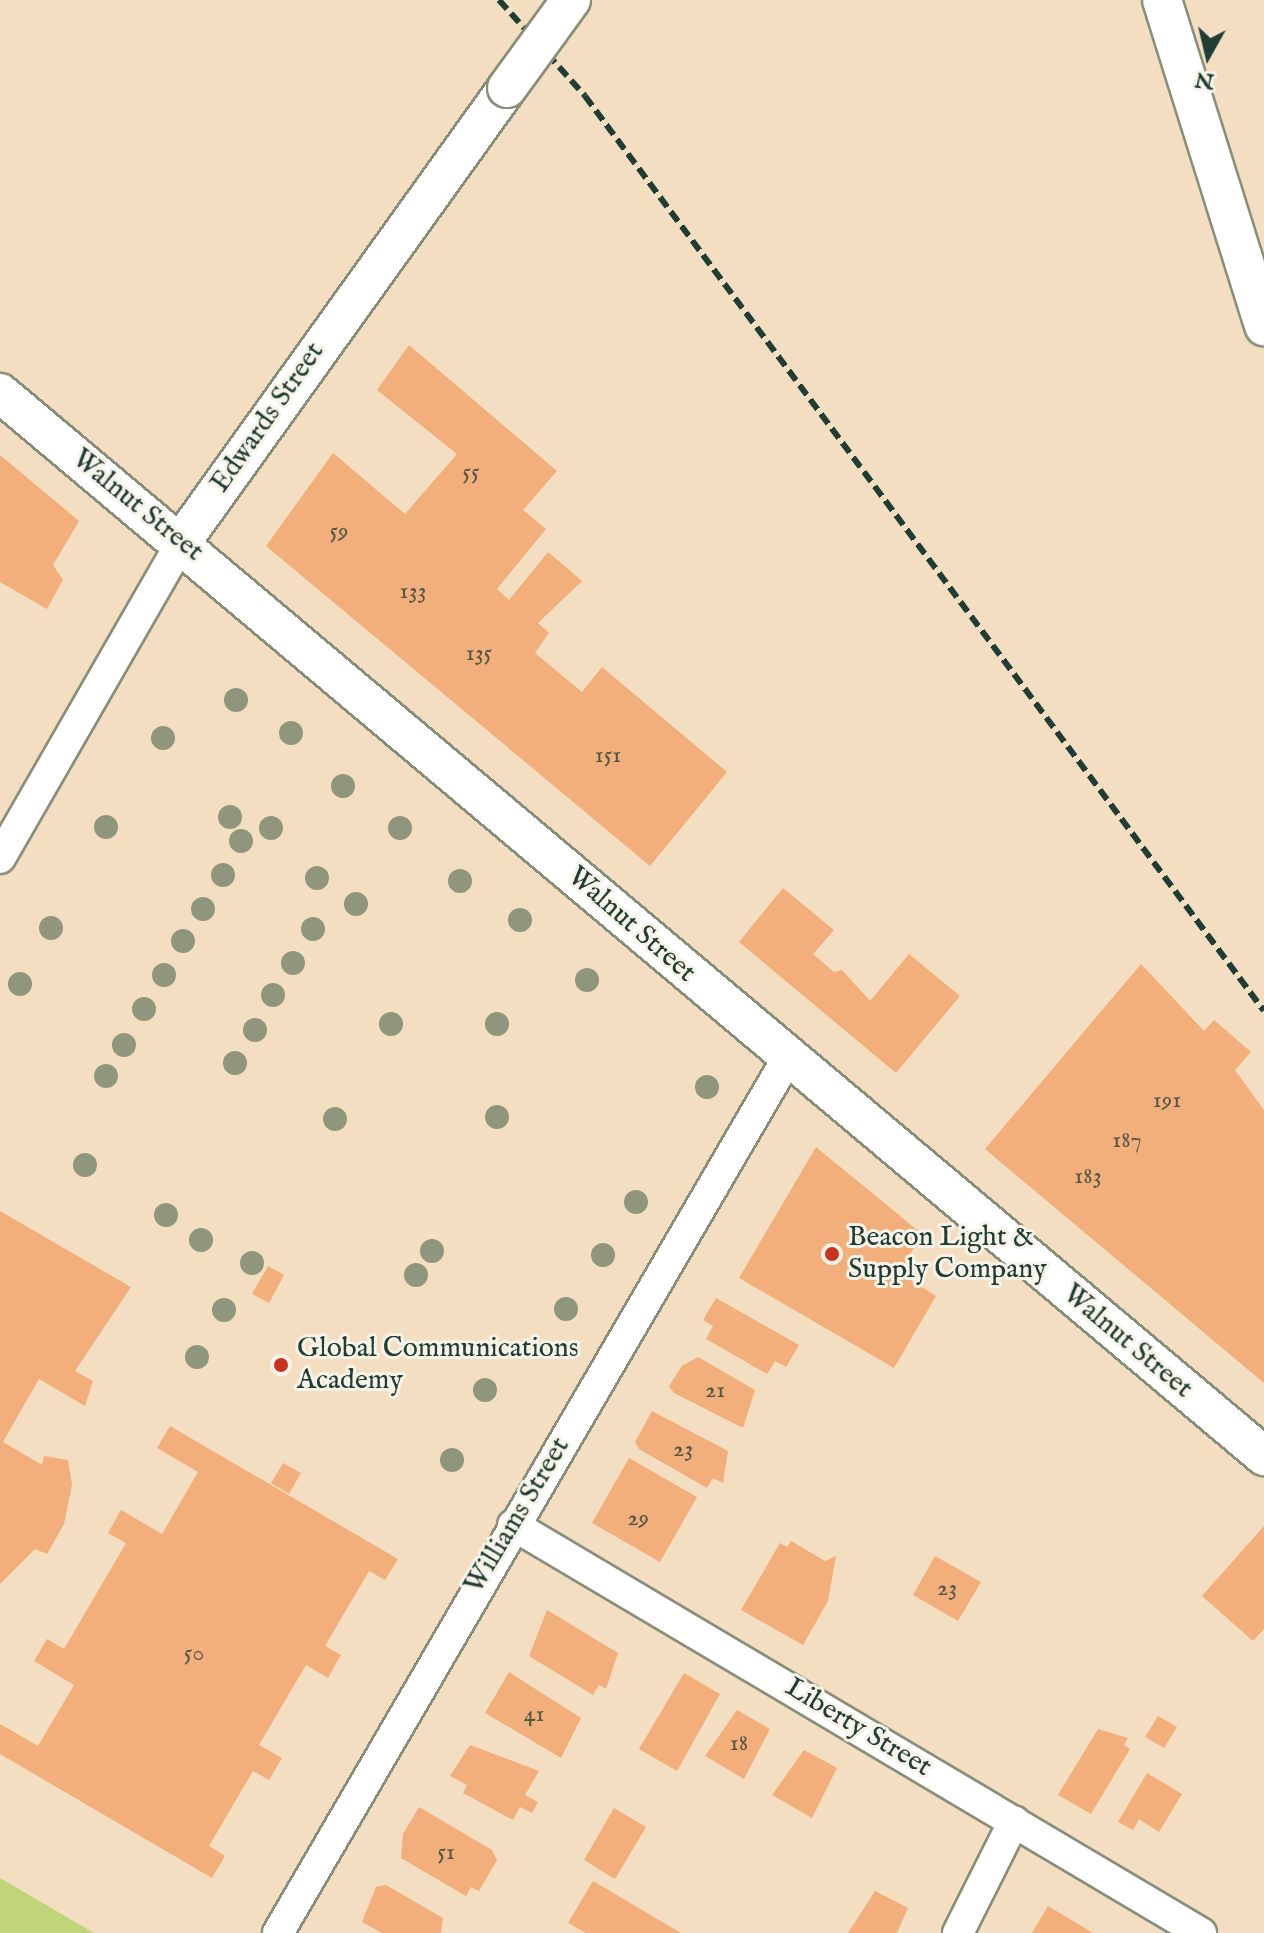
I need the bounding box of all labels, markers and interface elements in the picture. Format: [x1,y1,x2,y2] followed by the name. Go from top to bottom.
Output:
[1168,16,1248,96] north arrow
[1193,65,1216,95] text: N
[204,337,332,499] street label: Edwards Street
[65,443,209,569] street label: Walnut Street
[462,459,480,487] house number: 55
[329,518,349,546] house number: 59
[400,578,426,606] house number: 133
[466,640,492,668] house number: 135
[595,742,621,770] house number: 151
[560,860,702,990] street label: Walnut Street
[1153,1087,1181,1115] house number: 191
[1112,1127,1142,1155] house number: 187
[1074,1163,1102,1191] house number: 183
[848,1221,1047,1287] place label: Beacon Light & Supply Company
[823,1245,841,1263] marker: Beacon Light & Supply Company
[1055,1278,1199,1406] street label: Walnut Street
[297,1332,579,1398] place label: Global Communications Academy
[272,1356,290,1374] marker: Global Communications Academy
[705,1377,725,1405] house number: 21
[458,1432,578,1600] street label: Williams Street
[673,1436,693,1464] house number: 23
[627,1505,649,1533] house number: 29
[937,1575,957,1603] house number: 23
[184,1640,204,1668] house number: 50
[779,1671,937,1785] street label: Liberty Street
[524,1701,544,1729] house number: 41
[730,1730,748,1758] house number: 18
[437,1839,455,1867] house number: 51

